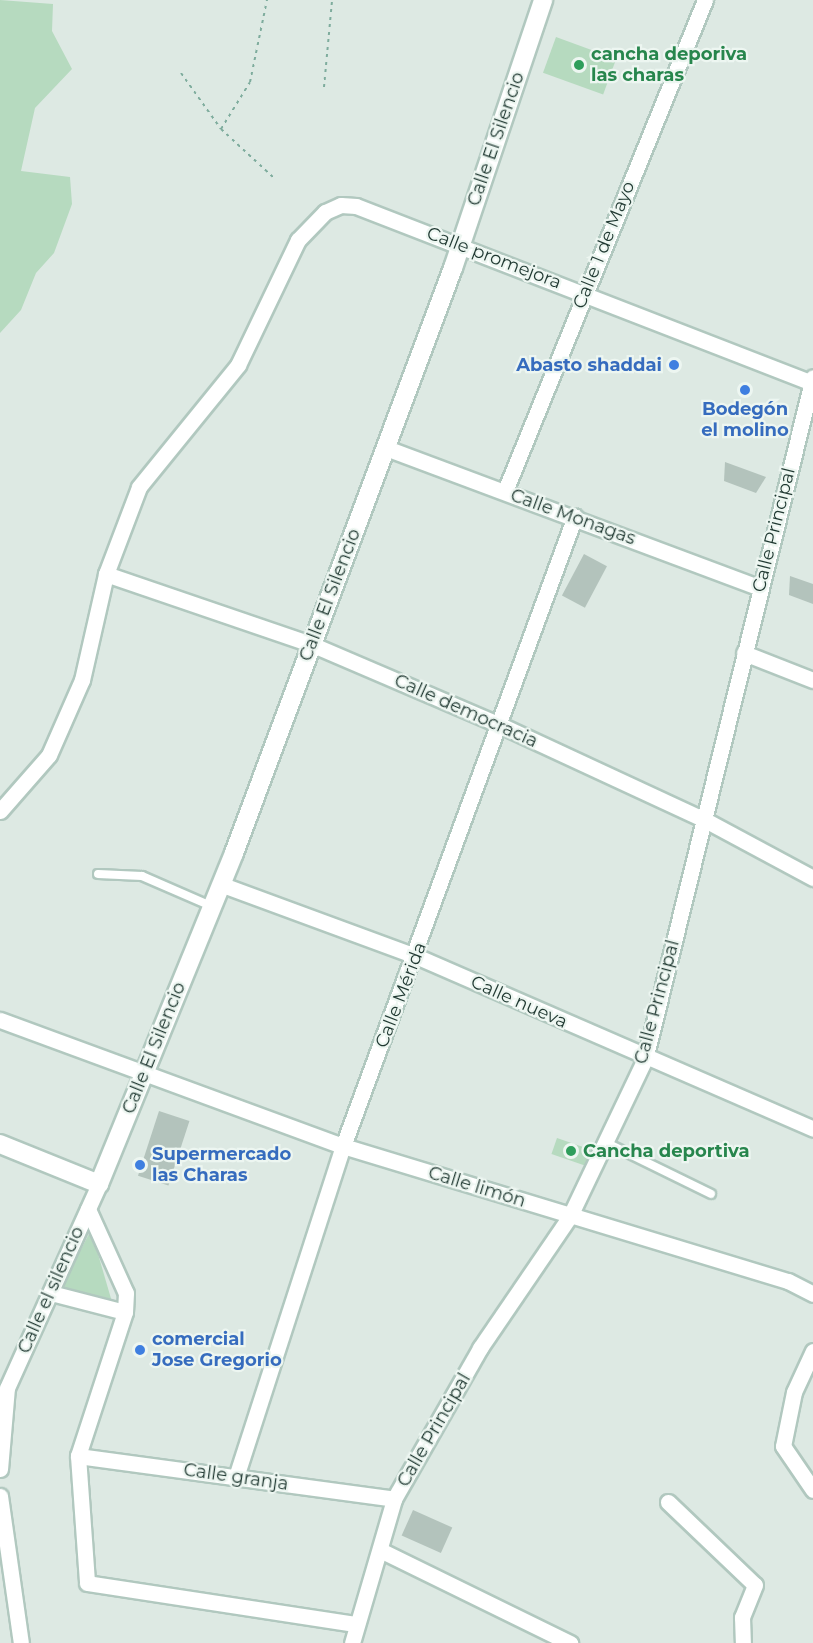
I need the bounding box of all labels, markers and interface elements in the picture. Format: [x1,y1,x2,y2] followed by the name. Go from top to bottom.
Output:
[591,44,747,86] place label: cancha deporiva las charas
[572,58,586,72] marker: cancha deporiva las charas
[463,69,529,209] street label: Calle El Silencio
[569,178,639,312] street label: Calle 1 de Mayo
[424,222,564,294] street label: Calle promejora
[516,354,662,376] place label: Abasto shaddai
[667,358,681,372] marker: Abasto shaddai
[738,383,752,397] marker: Bodegón el molino
[701,399,789,442] place label: Bodegón el molino
[748,466,800,594] street label: Calle Principal
[508,484,638,550] street label: Calle Monagas
[295,526,365,664] street label: Calle El Silencio
[391,670,541,752] street label: Calle democracia
[630,938,684,1066] street label: Calle Principal
[371,939,431,1051] street label: Calle Mérida
[467,971,571,1033] street label: Calle nueva
[118,979,190,1117] street label: Calle El Silencio
[583,1140,750,1162] place label: Cancha deportiva
[152,1144,291,1186] place label: Supermercado las Charas
[564,1144,578,1158] marker: Cancha deportiva
[133,1158,147,1172] marker: Supermercado las Charas
[426,1162,528,1212] street label: Calle limón
[13,1223,89,1357] street label: Calle el silencio
[152,1329,282,1372] place label: comercial Jose Gregorio
[133,1343,147,1357] marker: comercial Jose Gregorio
[393,1369,475,1491] street label: Calle Principal
[182,1459,290,1495] street label: Calle granja

